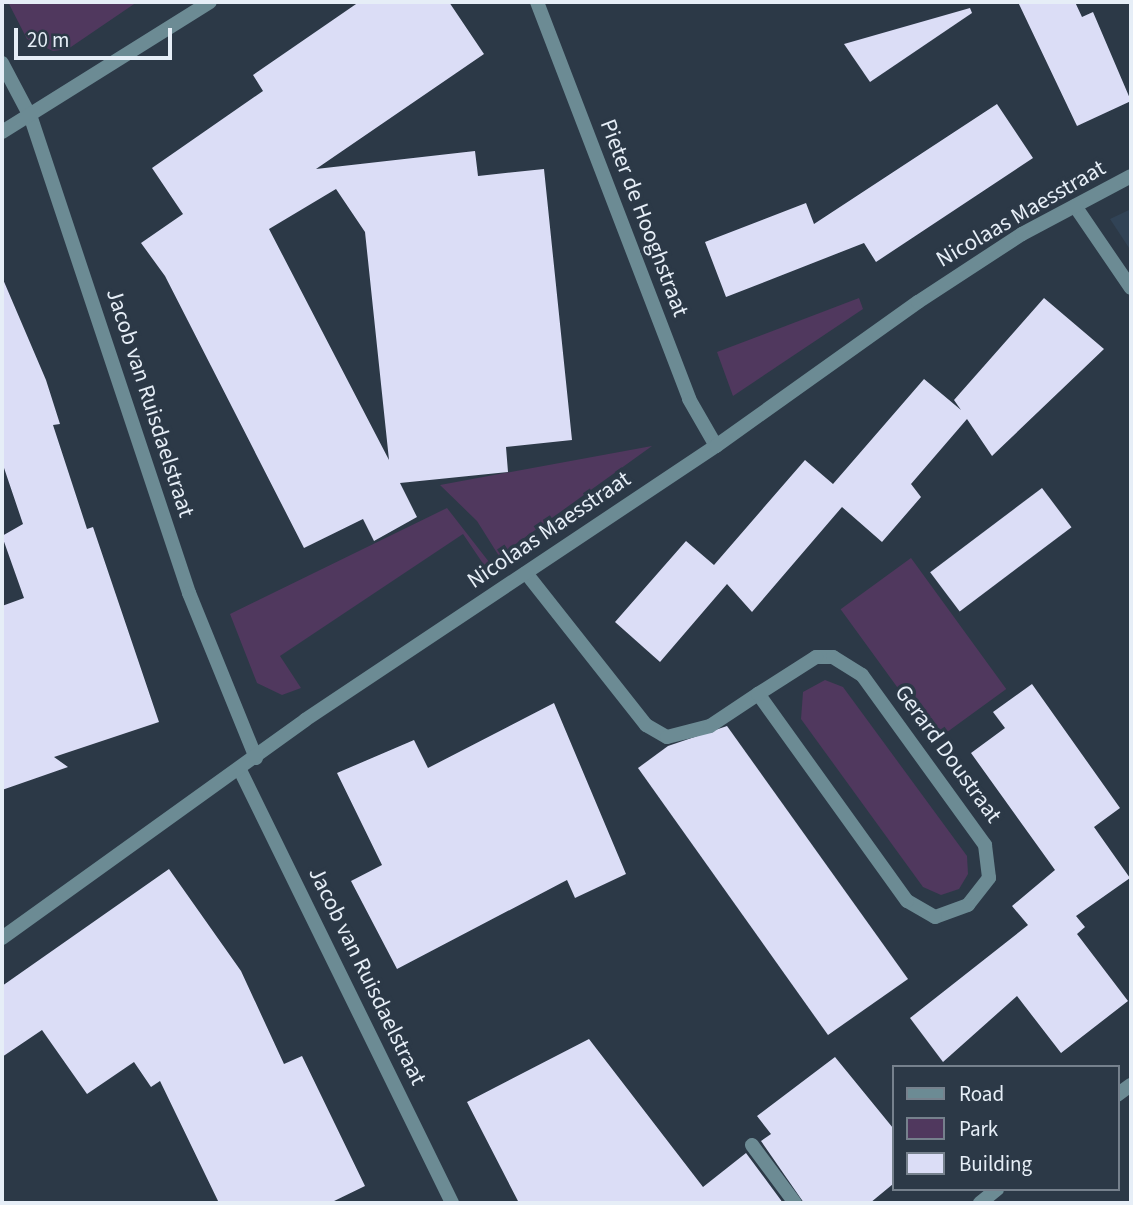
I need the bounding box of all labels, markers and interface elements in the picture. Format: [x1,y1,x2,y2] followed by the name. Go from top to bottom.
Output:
[18,14,175,58] scale bar
[27,25,69,55] text: 20 m
[594,115,694,321] street label: Pieter de Hooghstraat
[932,154,1110,274] street label: Nicolaas Maesstraat
[100,285,200,521] street label: Jacob van Ruisdaelstraat
[462,465,636,595] street label: Nicolaas Maesstraat
[889,680,1007,828] street label: Gerard Doustraat
[302,863,432,1089] street label: Jacob van Ruisdaelstraat
[892,1065,1119,1191] legend
[959,1079,1004,1109] text: Road
[959,1114,998,1144] text: Park
[959,1149,1032,1179] text: Building

